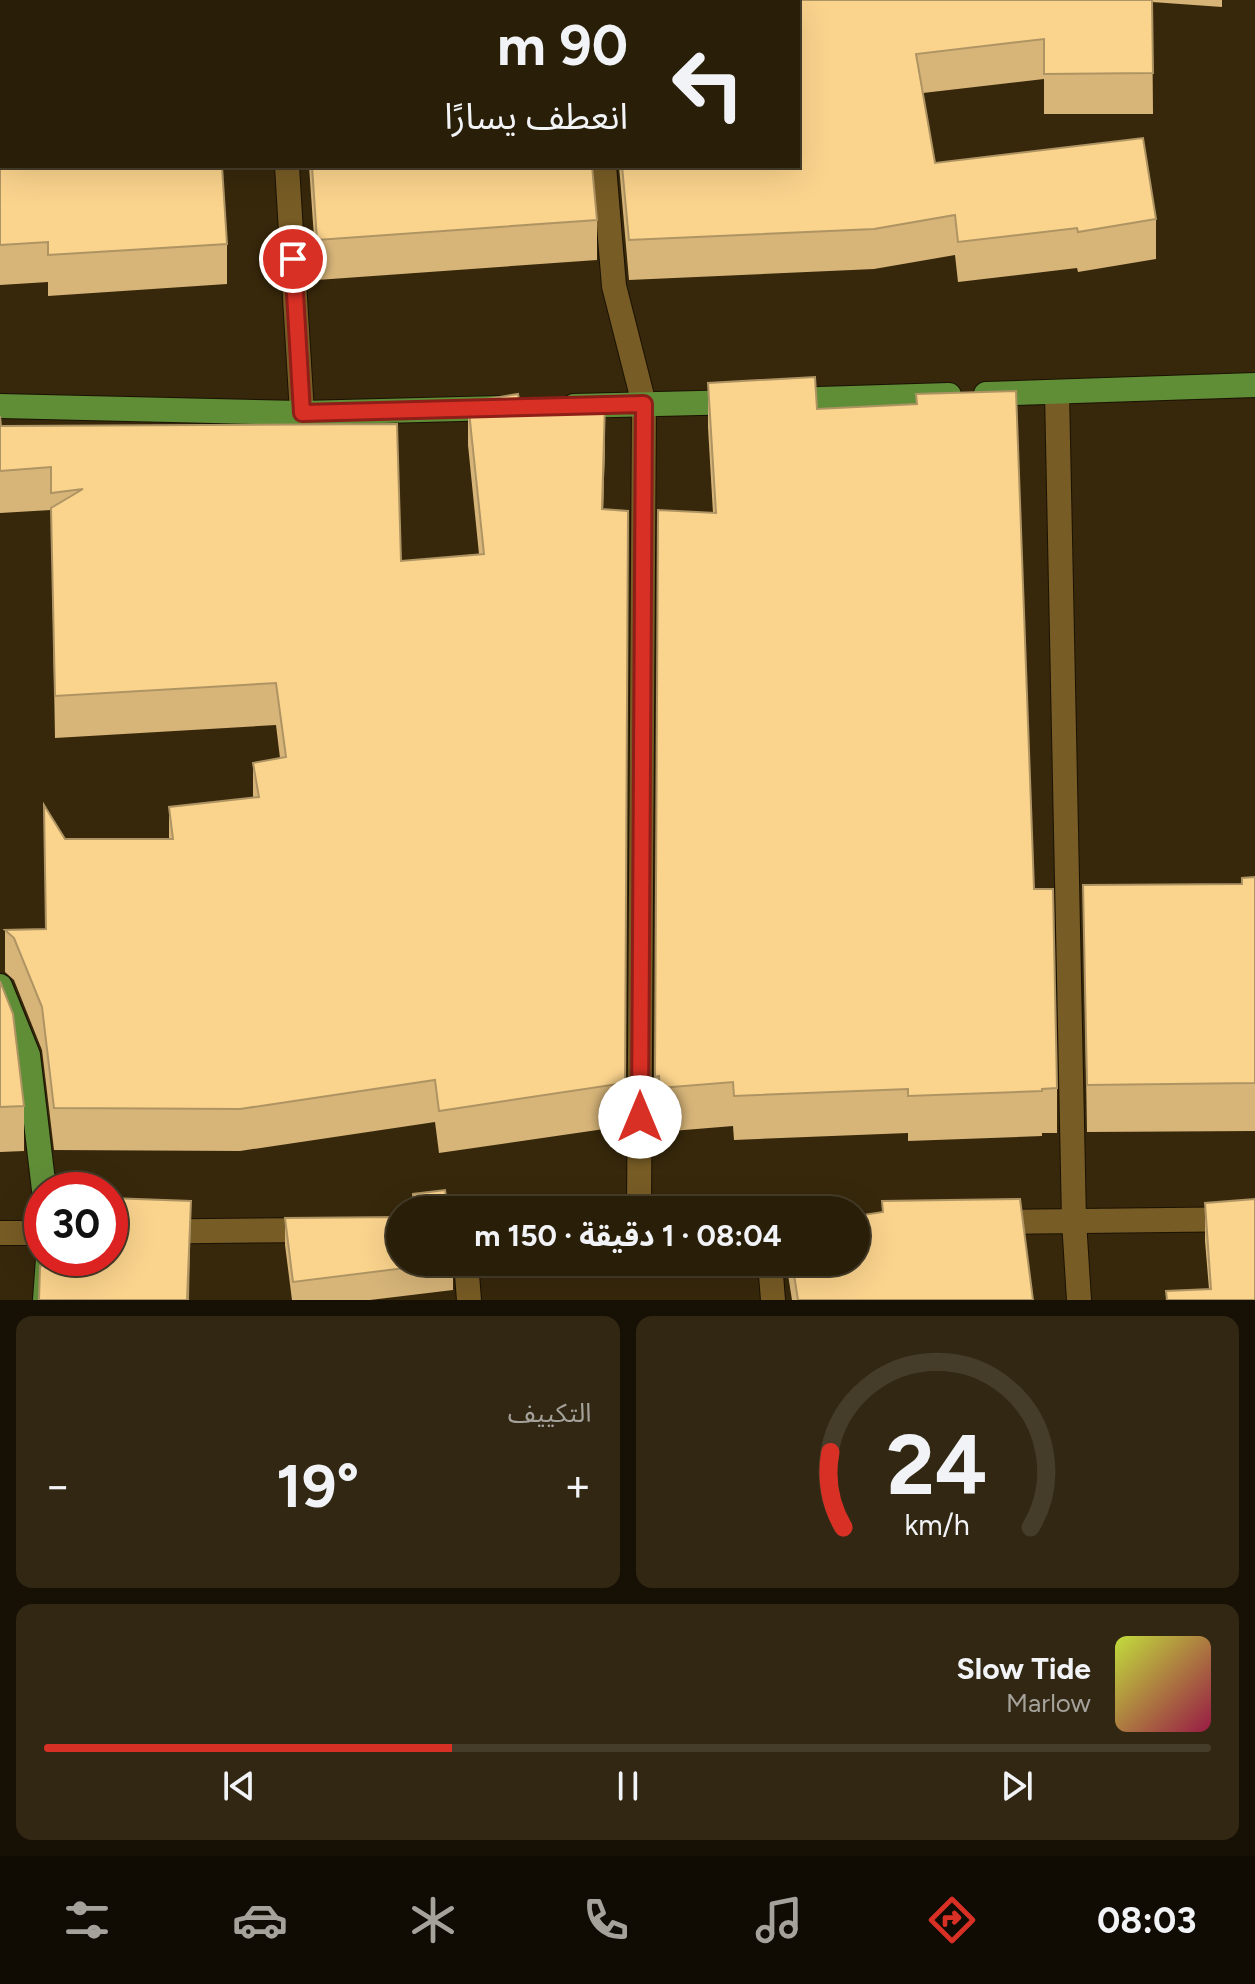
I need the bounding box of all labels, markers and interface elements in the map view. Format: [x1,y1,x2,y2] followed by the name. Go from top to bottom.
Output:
[497,12,628,79] text: 90 m
[656,32,760,136] icon: left
[444,95,628,138] text: انعطف يسارًا
[259,225,327,293] pin
[271,237,315,281] icon: arrive
[598,1075,682,1159] position arrow
[24,1172,128,1276] speed limit sign: 30
[474,1217,782,1254] text: 08:04 · 1 دقيقة · 150 m
[508,1397,592,1429] text: التكييف
[887,1415,988,1515] text: 24
[276,1450,359,1522] text: 19°
[44,1459,71,1512] text: −
[564,1459,592,1512] text: +
[905,1508,970,1542] text: km/h
[957,1650,1091,1687] text: Slow Tide
[1006,1687,1091,1719] text: Marlow
[217,1764,261,1808] icon: previous
[606,1764,650,1808] icon: pause
[995,1764,1039,1808] icon: next
[59,1892,115,1948] icon: filters
[232,1892,288,1948] icon: car
[405,1892,461,1948] icon: climate
[578,1892,634,1948] icon: phone
[751,1892,807,1948] icon: music
[924,1892,980,1948] icon: directions
[1097,1899,1196,1942] text: 08:03

